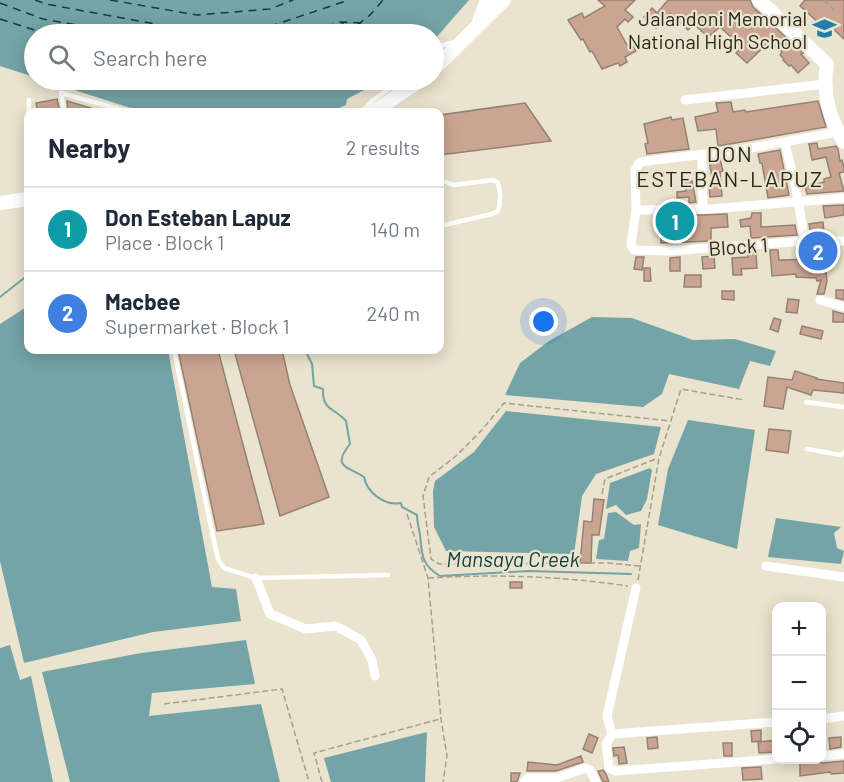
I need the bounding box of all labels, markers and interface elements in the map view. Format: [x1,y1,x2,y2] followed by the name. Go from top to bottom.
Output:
[628,6,807,53] place label: Jalandoni Memorial National High School
[812,16,838,42] school or university icon: Jalandoni Memorial National High School
[24,24,444,90] search box
[45,41,78,74] icon: search
[93,44,207,70] text: Search here
[48,132,130,163] text: Nearby
[346,135,420,159] text: 2 results
[636,140,824,191] district label: DON ESTEBAN-LAPUZ
[656,198,694,244] pin: 1
[105,204,291,230] text: Don Esteban Lapuz
[64,217,71,241] text: 1
[370,217,420,241] text: 140 m
[798,228,838,274] pin: 2
[105,230,224,254] text: Place · Block 1
[708,232,768,260] street label: Block 1
[105,288,181,314] text: Macbee
[62,301,73,325] text: 2
[366,301,420,325] text: 240 m
[529,307,558,336] your location
[105,314,289,338] text: Supermarket · Block 1
[446,546,580,571] water label: Mansaya Creek
[772,602,826,764] map controls
[772,602,826,656] button: +
[772,656,826,710] button: −
[772,710,826,764] button: locate

